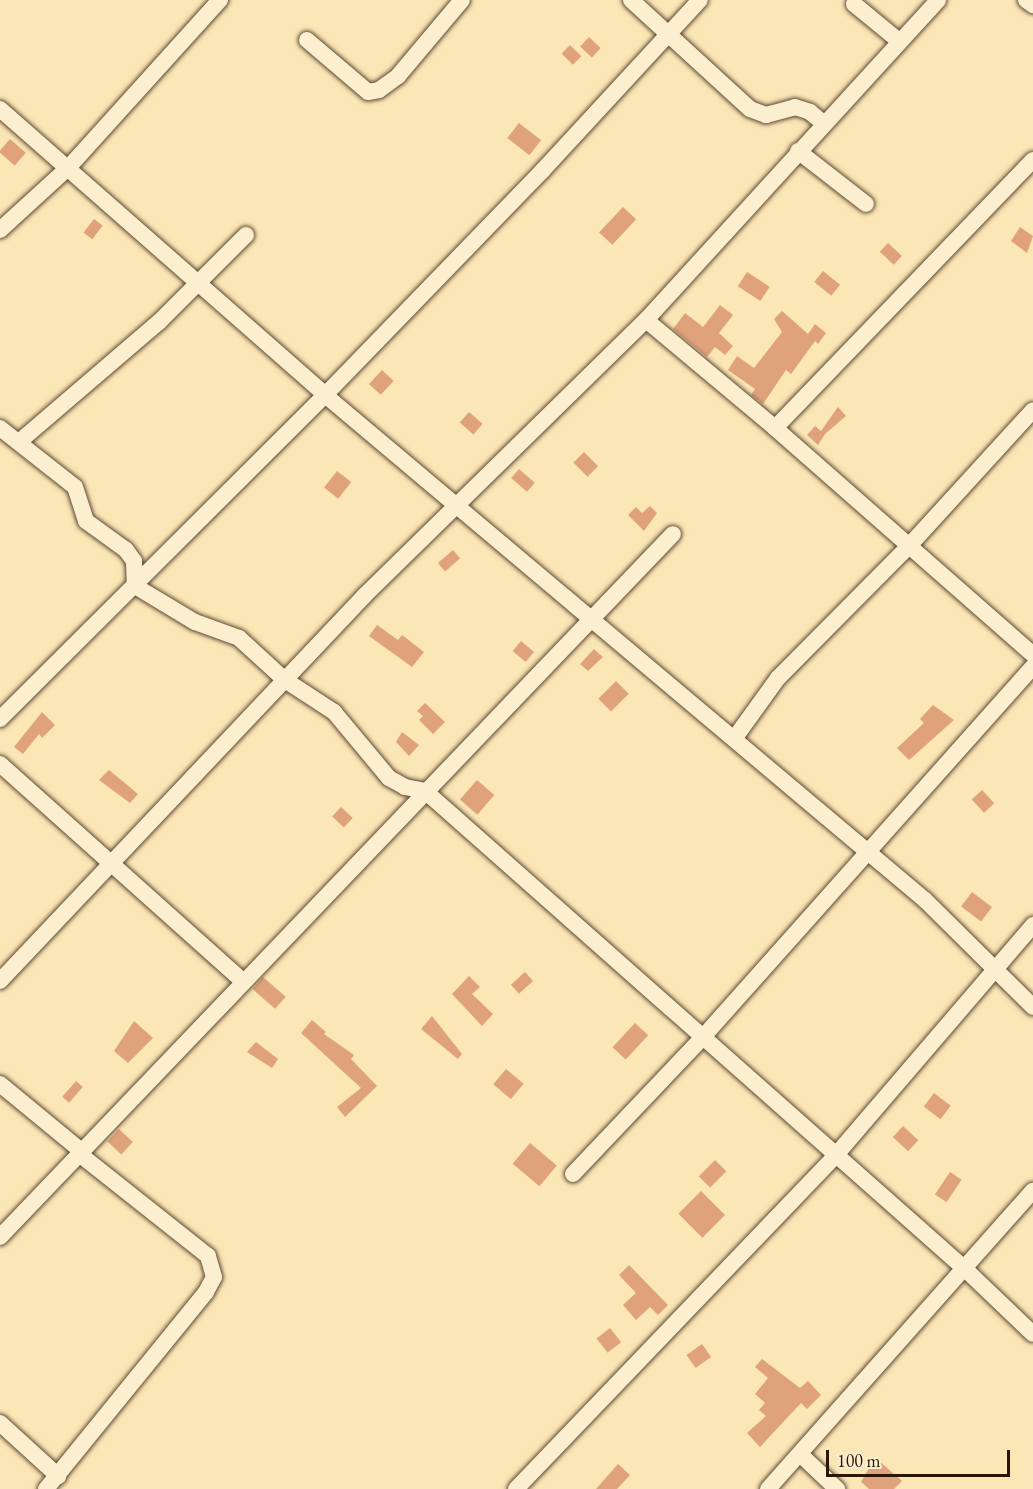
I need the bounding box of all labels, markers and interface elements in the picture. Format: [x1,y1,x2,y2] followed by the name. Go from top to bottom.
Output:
[829,1438,1014,1476] scale bar
[837,1449,881,1472] text: 100 m

